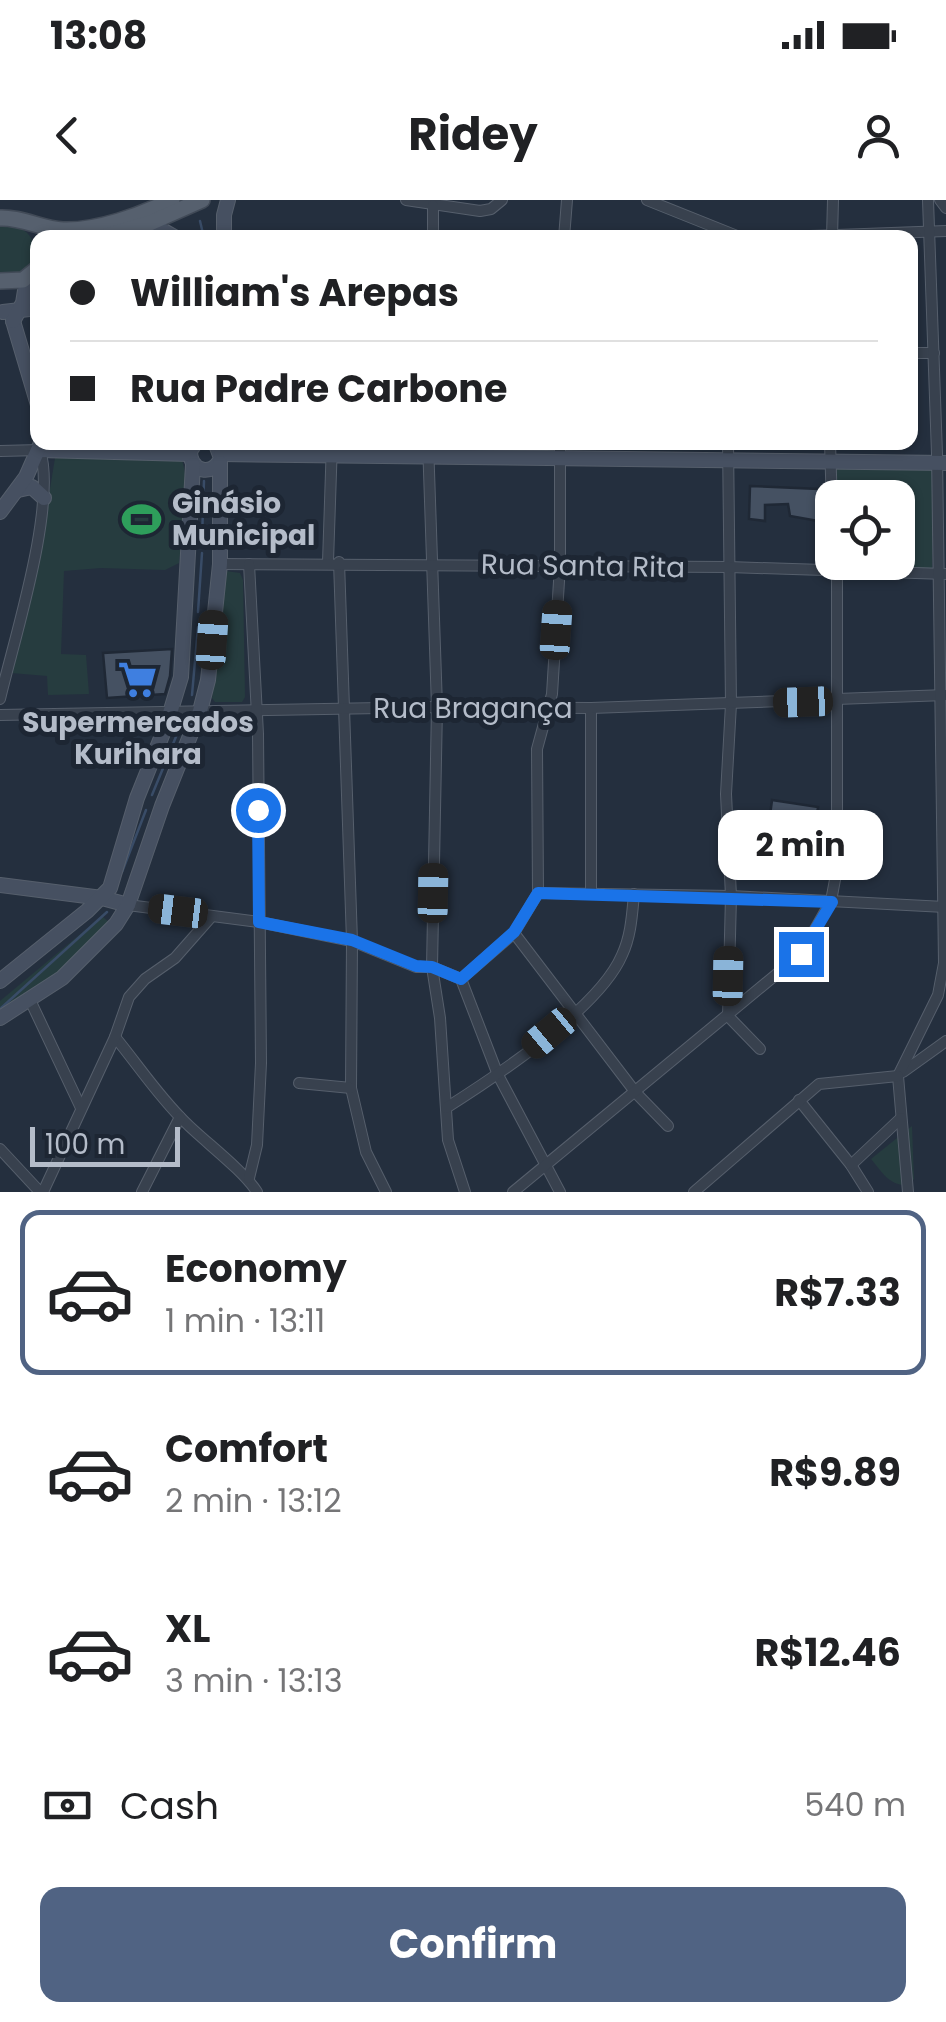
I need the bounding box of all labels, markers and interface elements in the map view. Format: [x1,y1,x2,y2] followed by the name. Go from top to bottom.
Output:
[50,9,147,62] text: 13:08
[408,103,538,166] text: Ridey
[40,108,95,163] icon: back
[851,108,906,163] icon: person
[130,266,459,319] text: William's Arepas
[130,362,507,415] text: Rua Padre Carbone
[815,480,915,580] map controls
[815,480,915,580] button: locate
[172,484,315,555] place label: Ginásio Municipal
[121,498,163,540] sports icon: Ginásio Municipal
[481,545,685,587] street label: Rua Santa Rita
[539,599,573,661] car
[195,609,229,671] car
[117,659,159,701] supermarket icon: Supermercados Kurihara
[772,686,834,718] car
[373,689,573,728] street label: Rua Bragança
[22,703,254,774] place label: Supermercados Kurihara
[236,788,281,833] route start
[718,809,884,879] callout: 2 min
[756,822,845,867] text: 2 min
[417,863,449,923] car
[146,892,210,930] car
[779,932,824,977] route end
[712,946,744,1006] car
[516,1002,582,1064] car
[30,1122,180,1166] scale bar
[45,1125,125,1164] text: 100 m
[165,1242,347,1295] text: Economy
[45,1248,135,1338] icon: car
[774,1266,901,1319] text: R$7.33
[165,1298,325,1343] text: 1 min · 13:11
[165,1422,328,1475] text: Comfort
[45,1428,135,1518] icon: car
[769,1446,901,1499] text: R$9.89
[165,1478,342,1523] text: 2 min · 13:12
[165,1602,210,1655] text: XL
[45,1608,135,1698] icon: car
[755,1626,901,1679] text: R$12.46
[165,1658,343,1703] text: 3 min · 13:13
[40,1778,95,1833] icon: cash
[120,1779,219,1832] text: Cash
[804,1782,906,1827] text: 540 m
[40,1887,906,2002] button: Confirm

